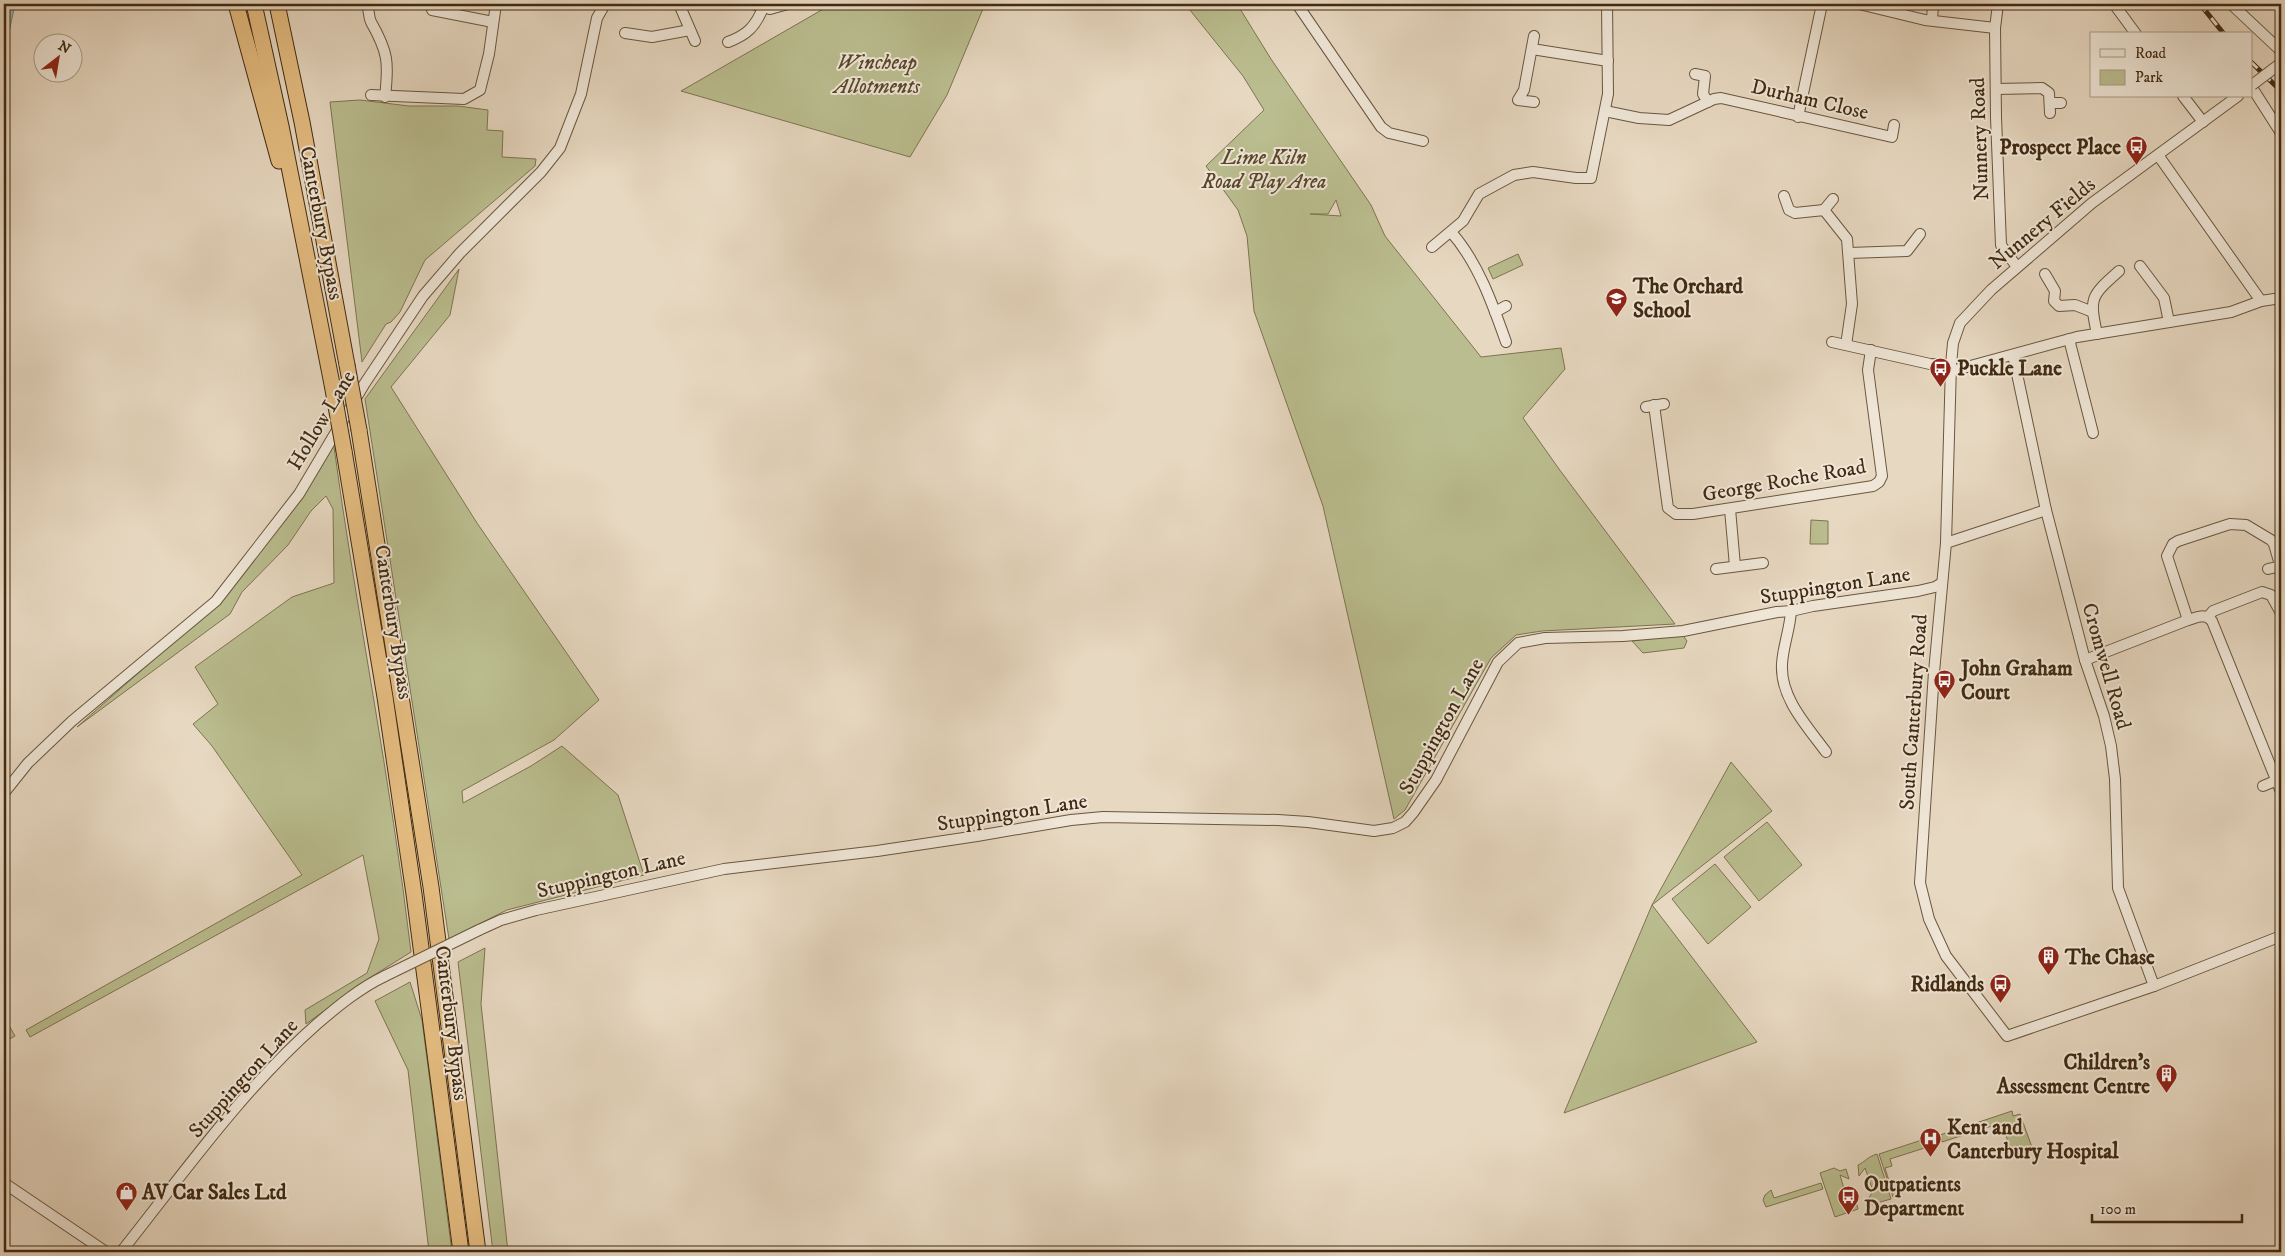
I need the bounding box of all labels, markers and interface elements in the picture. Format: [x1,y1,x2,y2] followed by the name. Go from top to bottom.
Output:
[32,32,82,82] north arrow
[2090,32,2252,98] legend
[55,37,74,59] text: N
[2135,44,2167,63] text: Road
[832,50,921,100] park label: Wincheap Allotments
[2135,68,2164,87] text: Park
[1748,74,1871,126] street label: Durham Close
[1965,76,1995,201] street label: Nunnery Road
[1999,135,2121,161] place label: Prospect Place
[2125,135,2149,166] bus stop icon: Prospect Place
[293,144,349,302] street label: Canterbury Bypass
[1201,145,1326,195] park label: Lime Kiln Road Play Area
[1984,172,2101,276] street label: Nunnery Fields
[1632,274,1743,324] place label: The Orchard School
[1605,286,1629,317] school or university icon: The Orchard School
[1929,356,1953,387] bus stop icon: Puckle Lane
[1957,356,2062,382] place label: Puckle Lane
[282,366,362,475] street label: Hollow Lane
[1700,454,1868,508] street label: George Roche Road
[368,543,418,701] street label: Canterbury Bypass
[1758,561,1912,611] street label: Stuppington Lane
[2076,600,2137,733] street label: Cromwell Road
[1894,613,1934,811] street label: South Canterbury Road
[1394,654,1490,799] street label: Stuppington Lane
[1959,656,2073,706] place label: John Graham Court
[1933,668,1957,699] bus stop icon: John Graham Court
[935,788,1089,838] street label: Stuppington Lane
[534,845,688,905] street label: Stuppington Lane
[429,944,473,1102] street label: Canterbury Bypass
[2037,945,2061,976] building icon: The Chase
[2064,945,2155,971] place label: The Chase
[1911,972,1984,998] place label: Ridlands
[1988,972,2012,1003] bus stop icon: Ridlands
[183,1013,304,1144] street label: Stuppington Lane
[1996,1050,2150,1100] place label: Children's Assessment Centre
[2154,1062,2178,1093] building icon: Children's Assessment Centre
[1947,1115,2119,1165] place label: Kent and Canterbury Hospital
[1919,1127,1943,1158] hospital icon: Kent and Canterbury Hospital
[1864,1172,1965,1222] place label: Outpatients Department
[114,1180,138,1211] shop icon: AV Car Sales Ltd
[141,1180,287,1206] place label: AV Car Sales Ltd
[1836,1184,1860,1215] bus stop icon: Outpatients Department
[2092,1191,2242,1223] scale bar
[2100,1200,2136,1219] text: 100 m

